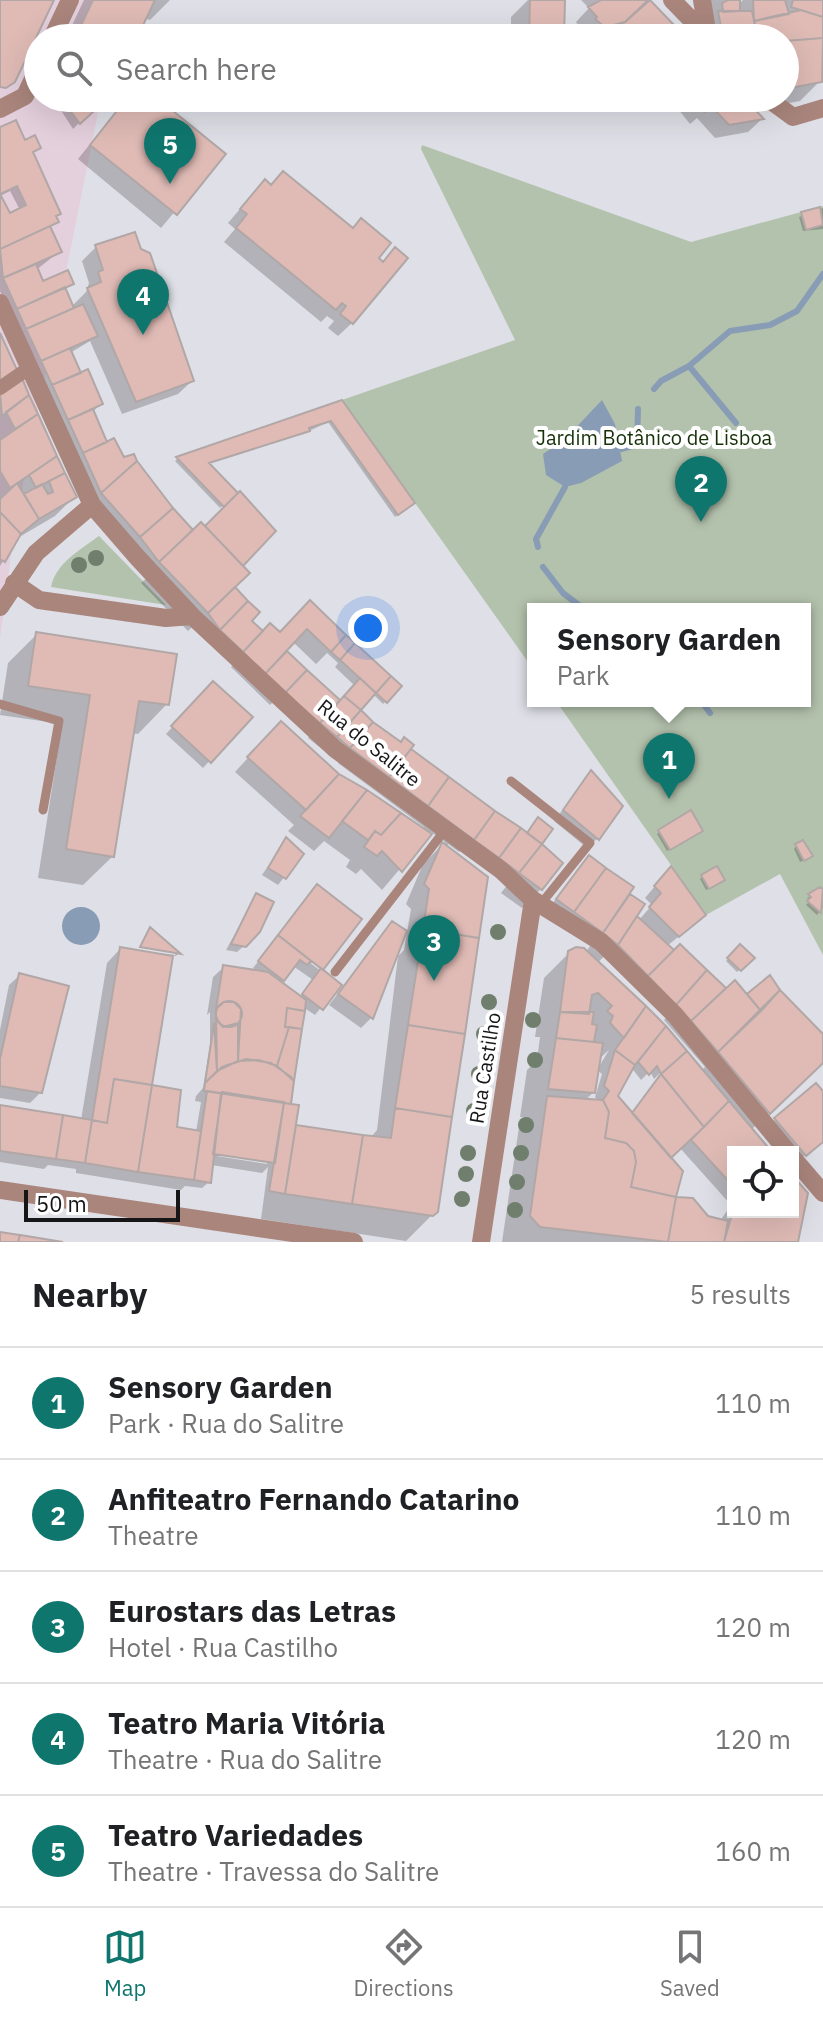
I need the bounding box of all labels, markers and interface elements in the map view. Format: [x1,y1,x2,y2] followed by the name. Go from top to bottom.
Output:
[24,24,799,112] search box
[52,46,96,90] icon: search
[116,49,277,88] text: Search here
[144,118,196,184] pin: 5
[117,269,169,335] pin: 4
[536,424,773,451] park label: Jardim Botânico de Lisboa
[675,456,727,522] pin: 2
[527,603,811,707] popup
[348,608,388,648] your location
[557,619,781,658] text: Sensory Garden
[557,658,609,692] text: Park
[312,693,426,792] street label: Rua do Salitre
[643,733,695,799] pin: 1
[408,915,460,981] pin: 3
[462,1010,507,1125] street label: Rua Castilho
[727,1146,799,1218] map controls
[727,1146,799,1218] button: locate
[24,1186,180,1222] scale bar
[36,1189,87,1218] text: 50 m
[32,1272,147,1316] text: Nearby
[689,1277,791,1311] text: 5 results
[108,1367,333,1406] text: Sensory Garden
[50,1386,66,1420] text: 1
[715,1386,791,1420] text: 110 m
[108,1406,344,1440] text: Park · Rua do Salitre
[108,1479,520,1518] text: Anfiteatro Fernando Catarino
[50,1498,66,1532] text: 2
[715,1498,791,1532] text: 110 m
[108,1518,199,1552] text: Theatre
[108,1591,396,1630] text: Eurostars das Letras
[50,1610,66,1644] text: 3
[715,1610,791,1644] text: 120 m
[108,1630,338,1664] text: Hotel · Rua Castilho
[108,1703,385,1742] text: Teatro Maria Vitória
[50,1722,66,1756] text: 4
[715,1722,791,1756] text: 120 m
[108,1742,382,1776] text: Theatre · Rua do Salitre
[108,1815,363,1854] text: Teatro Variedades
[50,1834,66,1868] text: 5
[715,1834,791,1868] text: 160 m
[108,1854,439,1888] text: Theatre · Travessa do Salitre
[103,1925,147,2002] tab: Map
[354,1925,454,2002] tab: Directions
[660,1925,720,2002] tab: Saved

